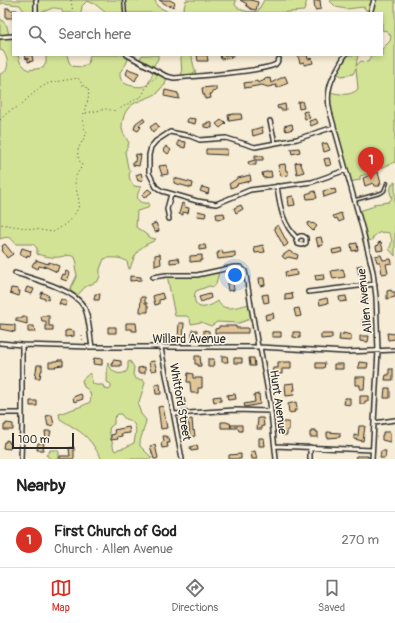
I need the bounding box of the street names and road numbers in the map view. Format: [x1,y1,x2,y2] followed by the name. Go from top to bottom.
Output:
[354,268,376,334] street label: Allen Avenue
[152,332,226,347] street label: Willard Avenue
[166,362,194,442] street label: Whitford Street
[266,369,290,435] street label: Hunt Avenue

